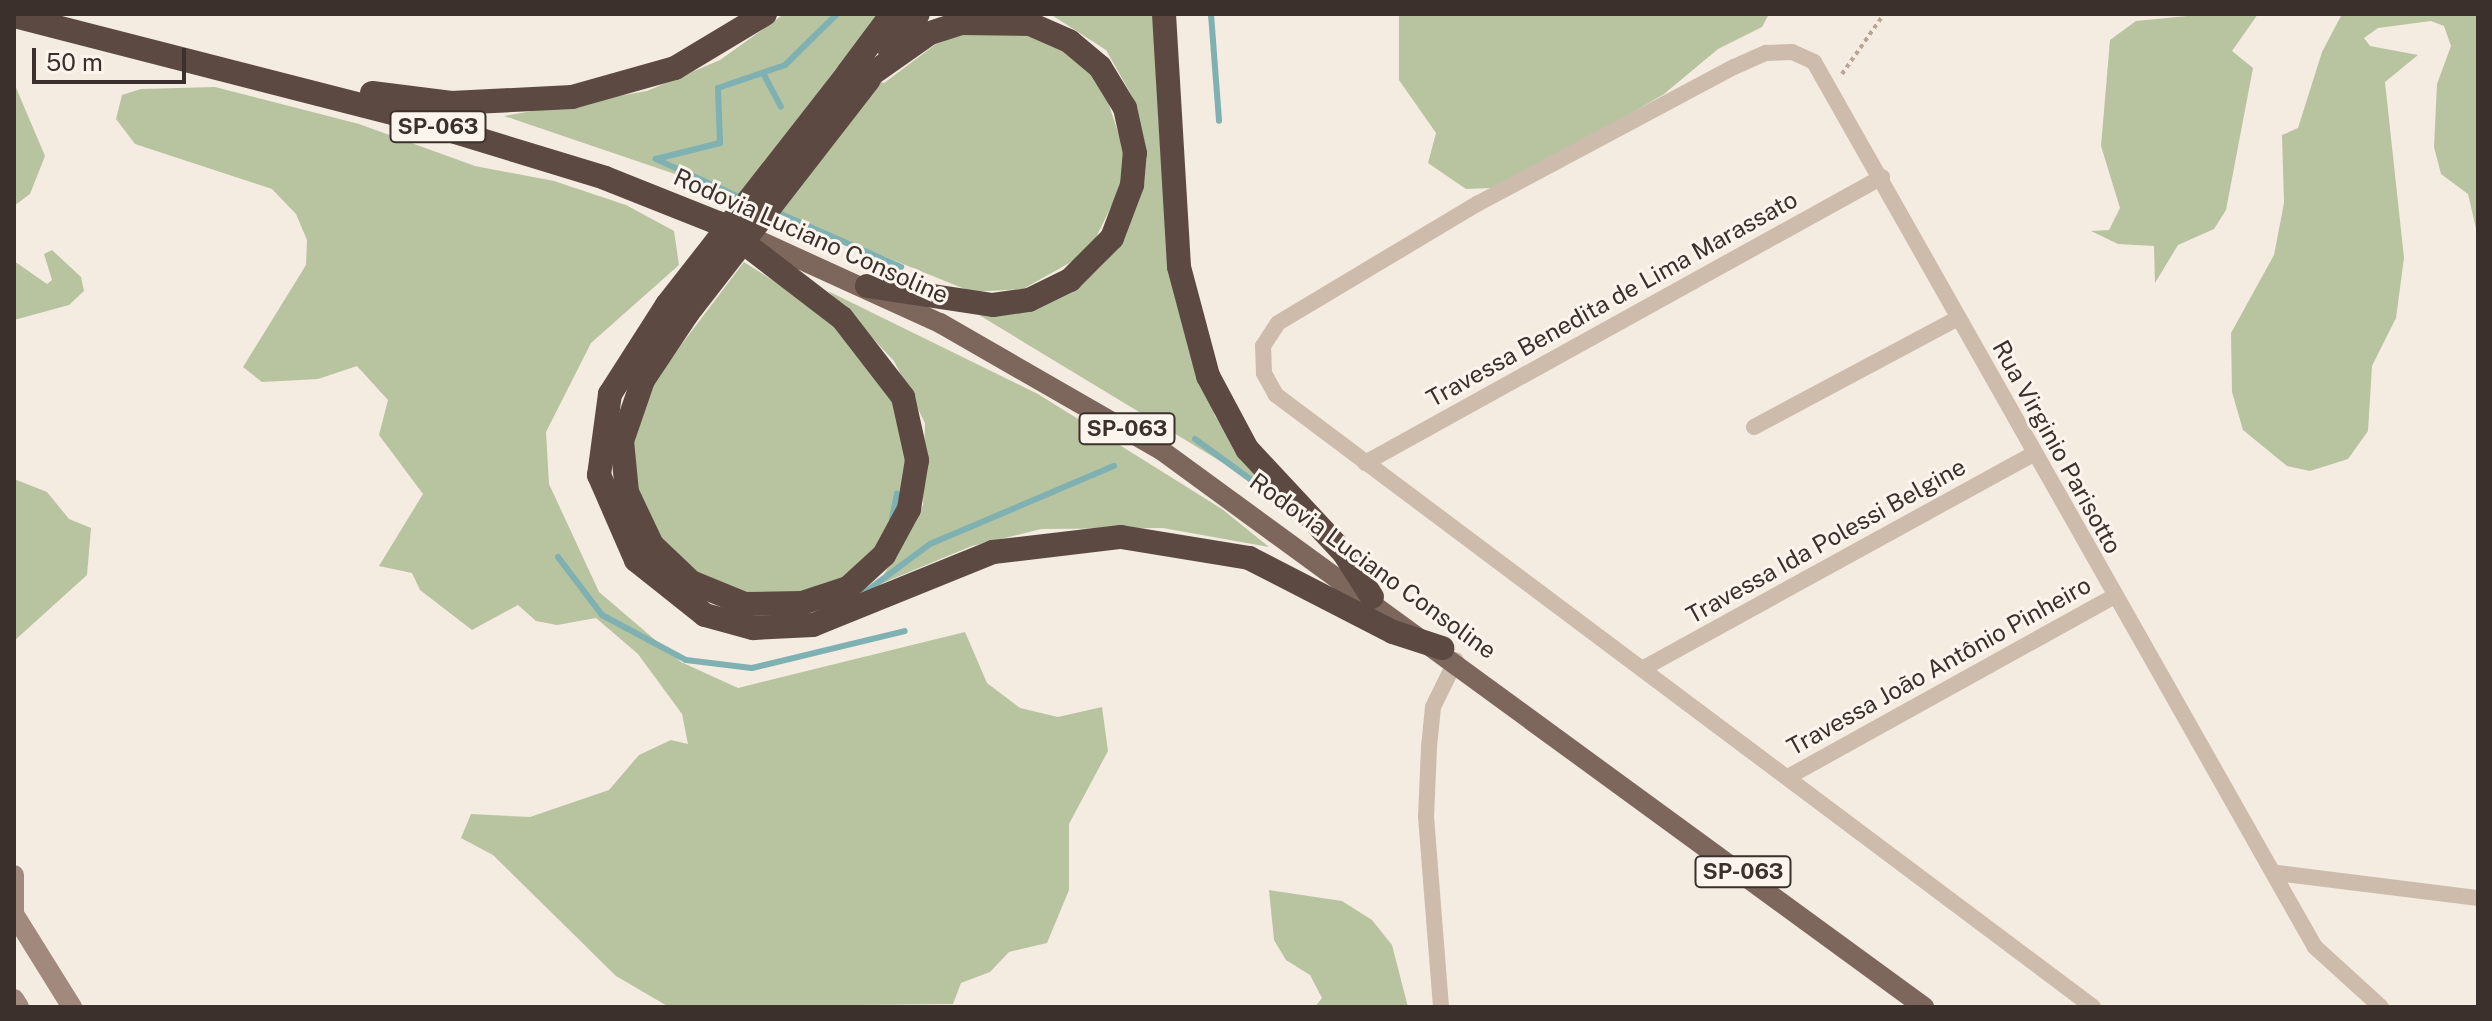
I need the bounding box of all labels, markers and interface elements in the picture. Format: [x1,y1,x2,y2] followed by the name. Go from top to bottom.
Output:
[36,32,190,82] scale bar
[46,48,103,76] text: 50 m
[388,109,488,145] road number: SP-063
[669,162,953,310] street label: Rodovia Luciano Consoline
[1421,185,1803,413] street label: Travessa Benedita de Lima Marassato
[1986,335,2128,559] street label: Rua Virginio Parisotto
[1077,411,1177,447] road number: SP-063
[1681,452,1971,630] street label: Travessa Ida Polessi Belgine
[1244,467,1502,665] street label: Rodovia Luciano Consoline
[1782,570,2096,762] street label: Travessa João Antônio Pinheiro
[1693,854,1793,890] road number: SP-063

